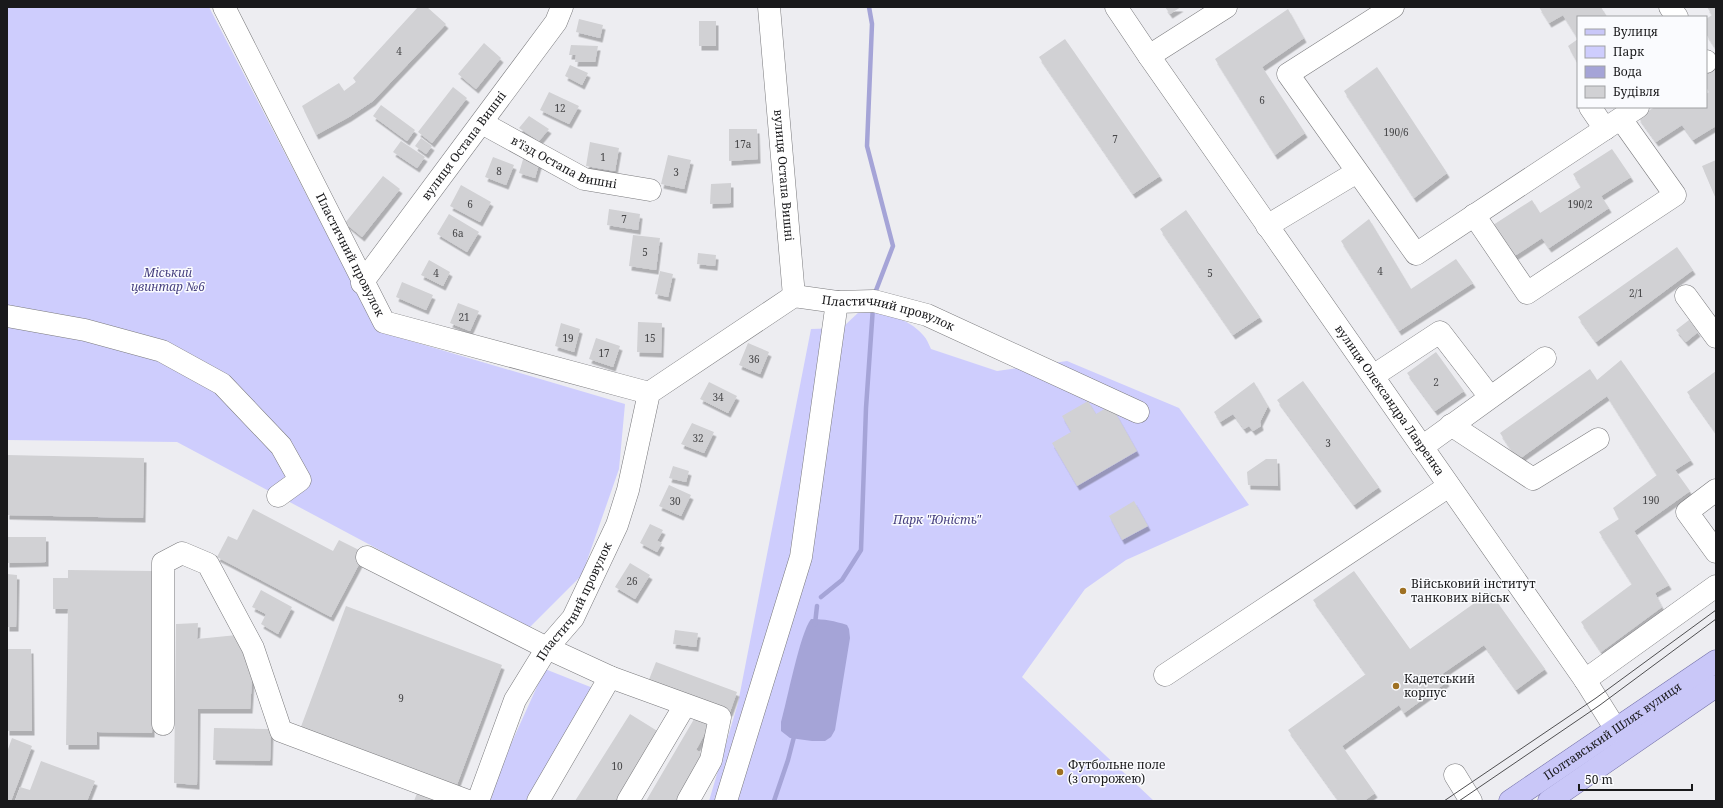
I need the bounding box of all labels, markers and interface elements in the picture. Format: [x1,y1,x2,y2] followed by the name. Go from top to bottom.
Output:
[1577,16,1707,108] legend
[1613,23,1658,40] text: Вулиця
[1613,43,1645,60] text: Парк
[396,44,402,58] house number: 4
[1613,63,1642,80] text: Вода
[1613,83,1660,100] text: Будівля
[417,87,510,204] street label: вулиця Остапа Вишні
[1259,93,1265,107] house number: 6
[554,101,566,115] house number: 12
[770,109,798,242] street label: вулиця Остапа Вишні
[1383,125,1409,139] house number: 190/6
[508,132,618,192] street label: в’їзд Остапа Вишні
[1112,132,1118,146] house number: 7
[735,137,752,151] house number: 17а
[600,150,606,164] house number: 1
[496,164,502,178] house number: 8
[673,165,679,179] house number: 3
[312,190,389,320] street label: Пластичний провулок
[467,197,473,211] house number: 6
[1567,197,1593,211] house number: 190/2
[621,212,627,226] house number: 7
[452,226,464,240] house number: 6а
[642,245,648,259] house number: 5
[131,264,205,295] park label: Міський цвинтар №6
[1377,264,1383,278] house number: 4
[433,266,439,280] house number: 4
[1207,266,1213,280] house number: 5
[1629,286,1643,300] house number: 2/1
[821,291,958,335] street label: Пластичний провулок
[458,310,470,324] house number: 21
[1331,321,1449,479] street label: вулиця Олександра Лавренка
[562,331,574,345] house number: 19
[644,331,656,345] house number: 15
[598,346,610,360] house number: 17
[748,352,760,366] house number: 36
[1433,375,1439,389] house number: 2
[712,390,724,404] house number: 34
[692,431,704,445] house number: 32
[1325,436,1331,450] house number: 3
[1643,493,1660,507] house number: 190
[669,494,681,508] house number: 30
[892,511,982,528] park label: Парк "Юність"
[532,538,616,664] street label: Пластичний провулок
[626,574,638,588] house number: 26
[1411,575,1536,606] place label: Військовий інститут танкових військ
[1398,586,1408,596] marker: Військовий інститут танкових військ
[1404,670,1475,701] place label: Кадетський корпус
[1540,678,1685,784] street label: Полтавський Шлях вулиця
[1391,681,1401,691] marker: Кадетський корпус
[398,691,404,705] house number: 9
[1068,756,1165,787] place label: Футбольне поле (з огорожею)
[611,759,623,773] house number: 10
[1579,766,1692,792] scale bar
[1055,767,1065,777] marker: Футбольне поле (з огорожею)
[1585,771,1613,788] text: 50 m

